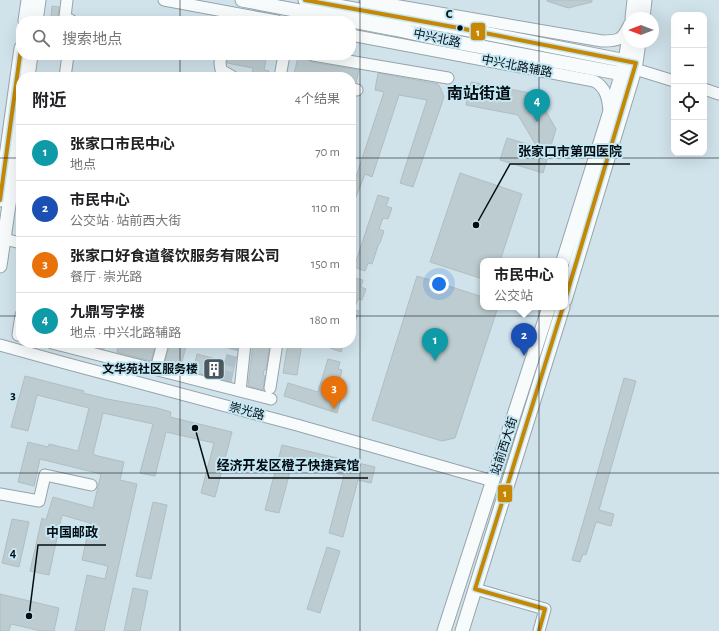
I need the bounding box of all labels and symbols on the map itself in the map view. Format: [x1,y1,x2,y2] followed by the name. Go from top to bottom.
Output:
[446,8,453,21] text: C
[623,12,659,48] north arrow
[470,22,486,41] line badge: 1
[455,23,465,33] unlabelled marker
[412,26,462,49] street label: 中兴北路
[476,27,480,38] text: 1
[481,52,554,79] street label: 中兴北路辅路
[447,85,511,102] district label: 南站街道
[524,89,550,122] pin: 4
[510,139,630,164] callout: 张家口市第四医院
[518,144,622,159] text: 张家口市第四医院
[429,274,449,294] your location
[511,323,537,356] pin: 2
[422,328,448,361] pin: 1
[201,356,227,382] building icon: 文华苑社区服务楼
[102,362,198,375] place label: 文华苑社区服务楼
[321,376,347,409] pin: 3
[10,389,16,402] text: 3
[228,400,266,421] street label: 崇光路
[488,415,519,476] street label: 站前西大街
[209,453,368,478] callout: 经济开发区橙子快捷宾馆
[216,458,360,473] text: 经济开发区橙子快捷宾馆
[497,484,513,503] line badge: 1
[503,488,507,499] text: 1
[38,520,106,545] callout: 中国邮政
[46,525,98,540] text: 中国邮政
[10,547,17,560] text: 4

